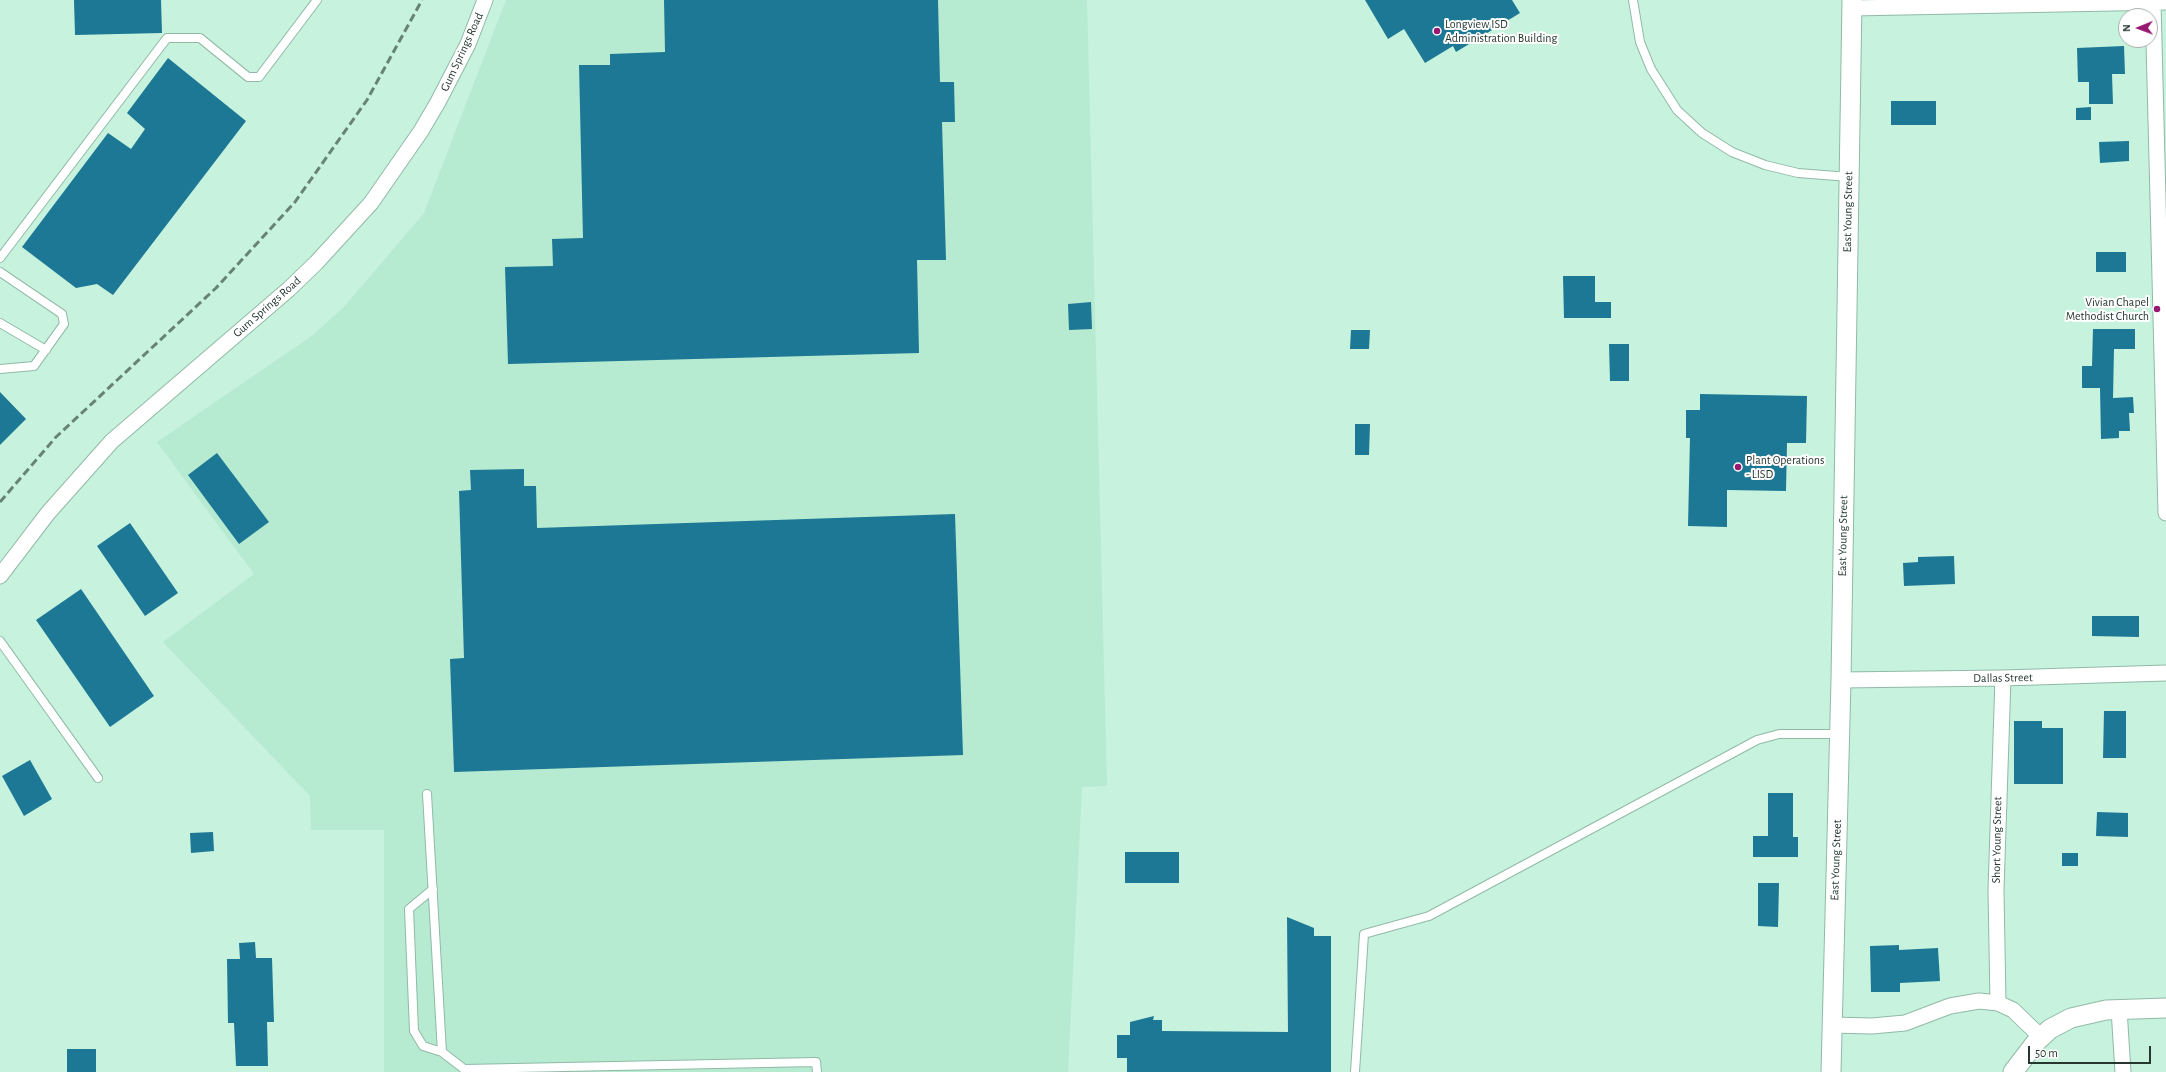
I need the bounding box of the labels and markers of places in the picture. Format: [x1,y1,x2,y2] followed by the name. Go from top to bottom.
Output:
[1445,17,1557,45] place label: Longview ISD Administration Building
[1432,26,1442,36] marker: Longview ISD Administration Building
[2066,295,2149,323] place label: Vivian Chapel Methodist Church
[2152,304,2162,314] marker: Vivian Chapel Methodist Church
[1746,453,1824,481] place label: Plant Operations - LISD
[1733,462,1743,472] marker: Plant Operations - LISD

